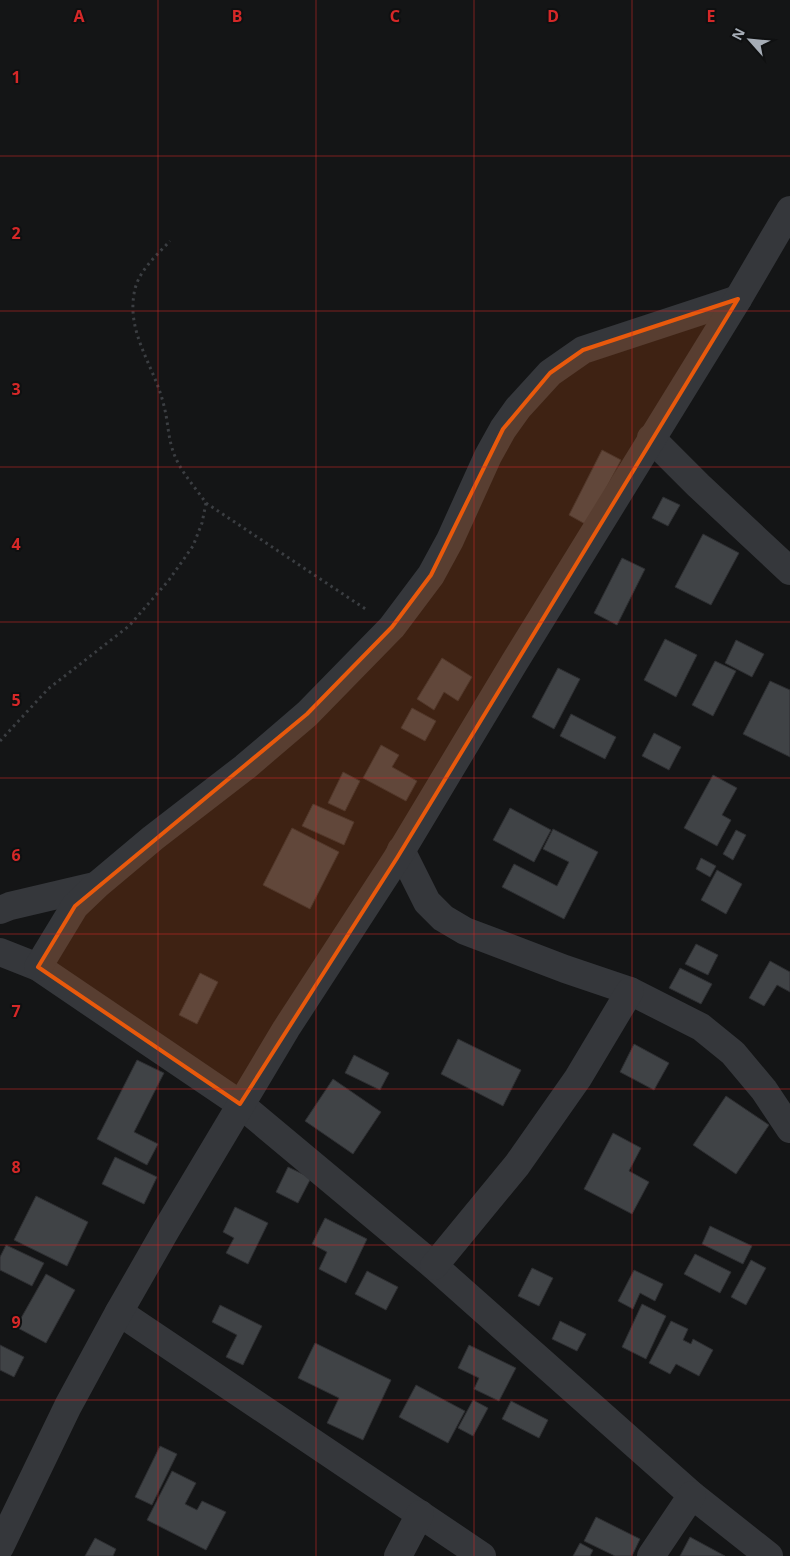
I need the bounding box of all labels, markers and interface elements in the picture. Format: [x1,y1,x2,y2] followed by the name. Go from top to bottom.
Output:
[73,5,85,27] text: A
[232,5,242,27] text: B
[390,5,400,27] text: C
[547,5,559,27] text: D
[707,5,716,27] text: E
[725,15,775,65] north arrow
[727,24,749,43] text: N
[11,66,21,88] text: 1
[11,222,21,244] text: 2
[11,378,21,400] text: 3
[11,533,21,555] text: 4
[11,689,21,711] text: 5
[11,844,21,866] text: 6
[11,1000,21,1022] text: 7
[11,1156,21,1178] text: 8
[11,1311,21,1333] text: 9

